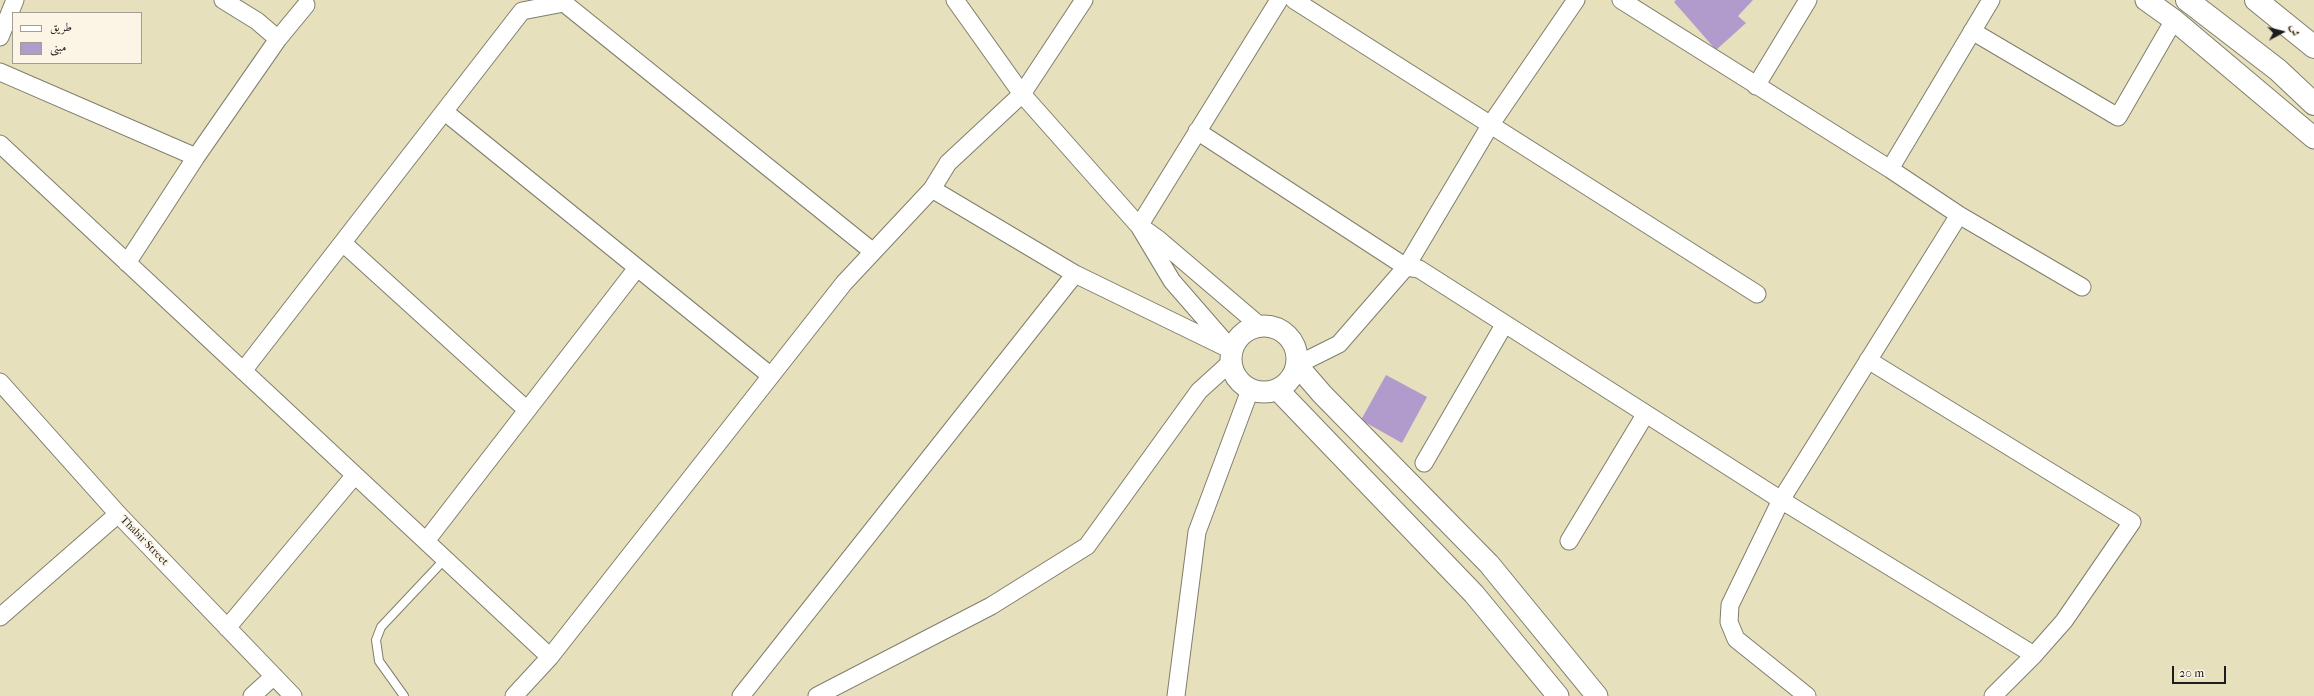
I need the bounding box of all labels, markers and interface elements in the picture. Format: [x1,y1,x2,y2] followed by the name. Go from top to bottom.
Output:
[12,12,142,64] legend
[2262,12,2302,52] north arrow
[50,20,72,34] text: طريق
[2287,24,2302,37] text: ش
[50,40,66,54] text: مبنى
[117,513,171,569] street label: Thabir Street
[2174,658,2228,684] scale bar
[2179,666,2204,680] text: 20 m

